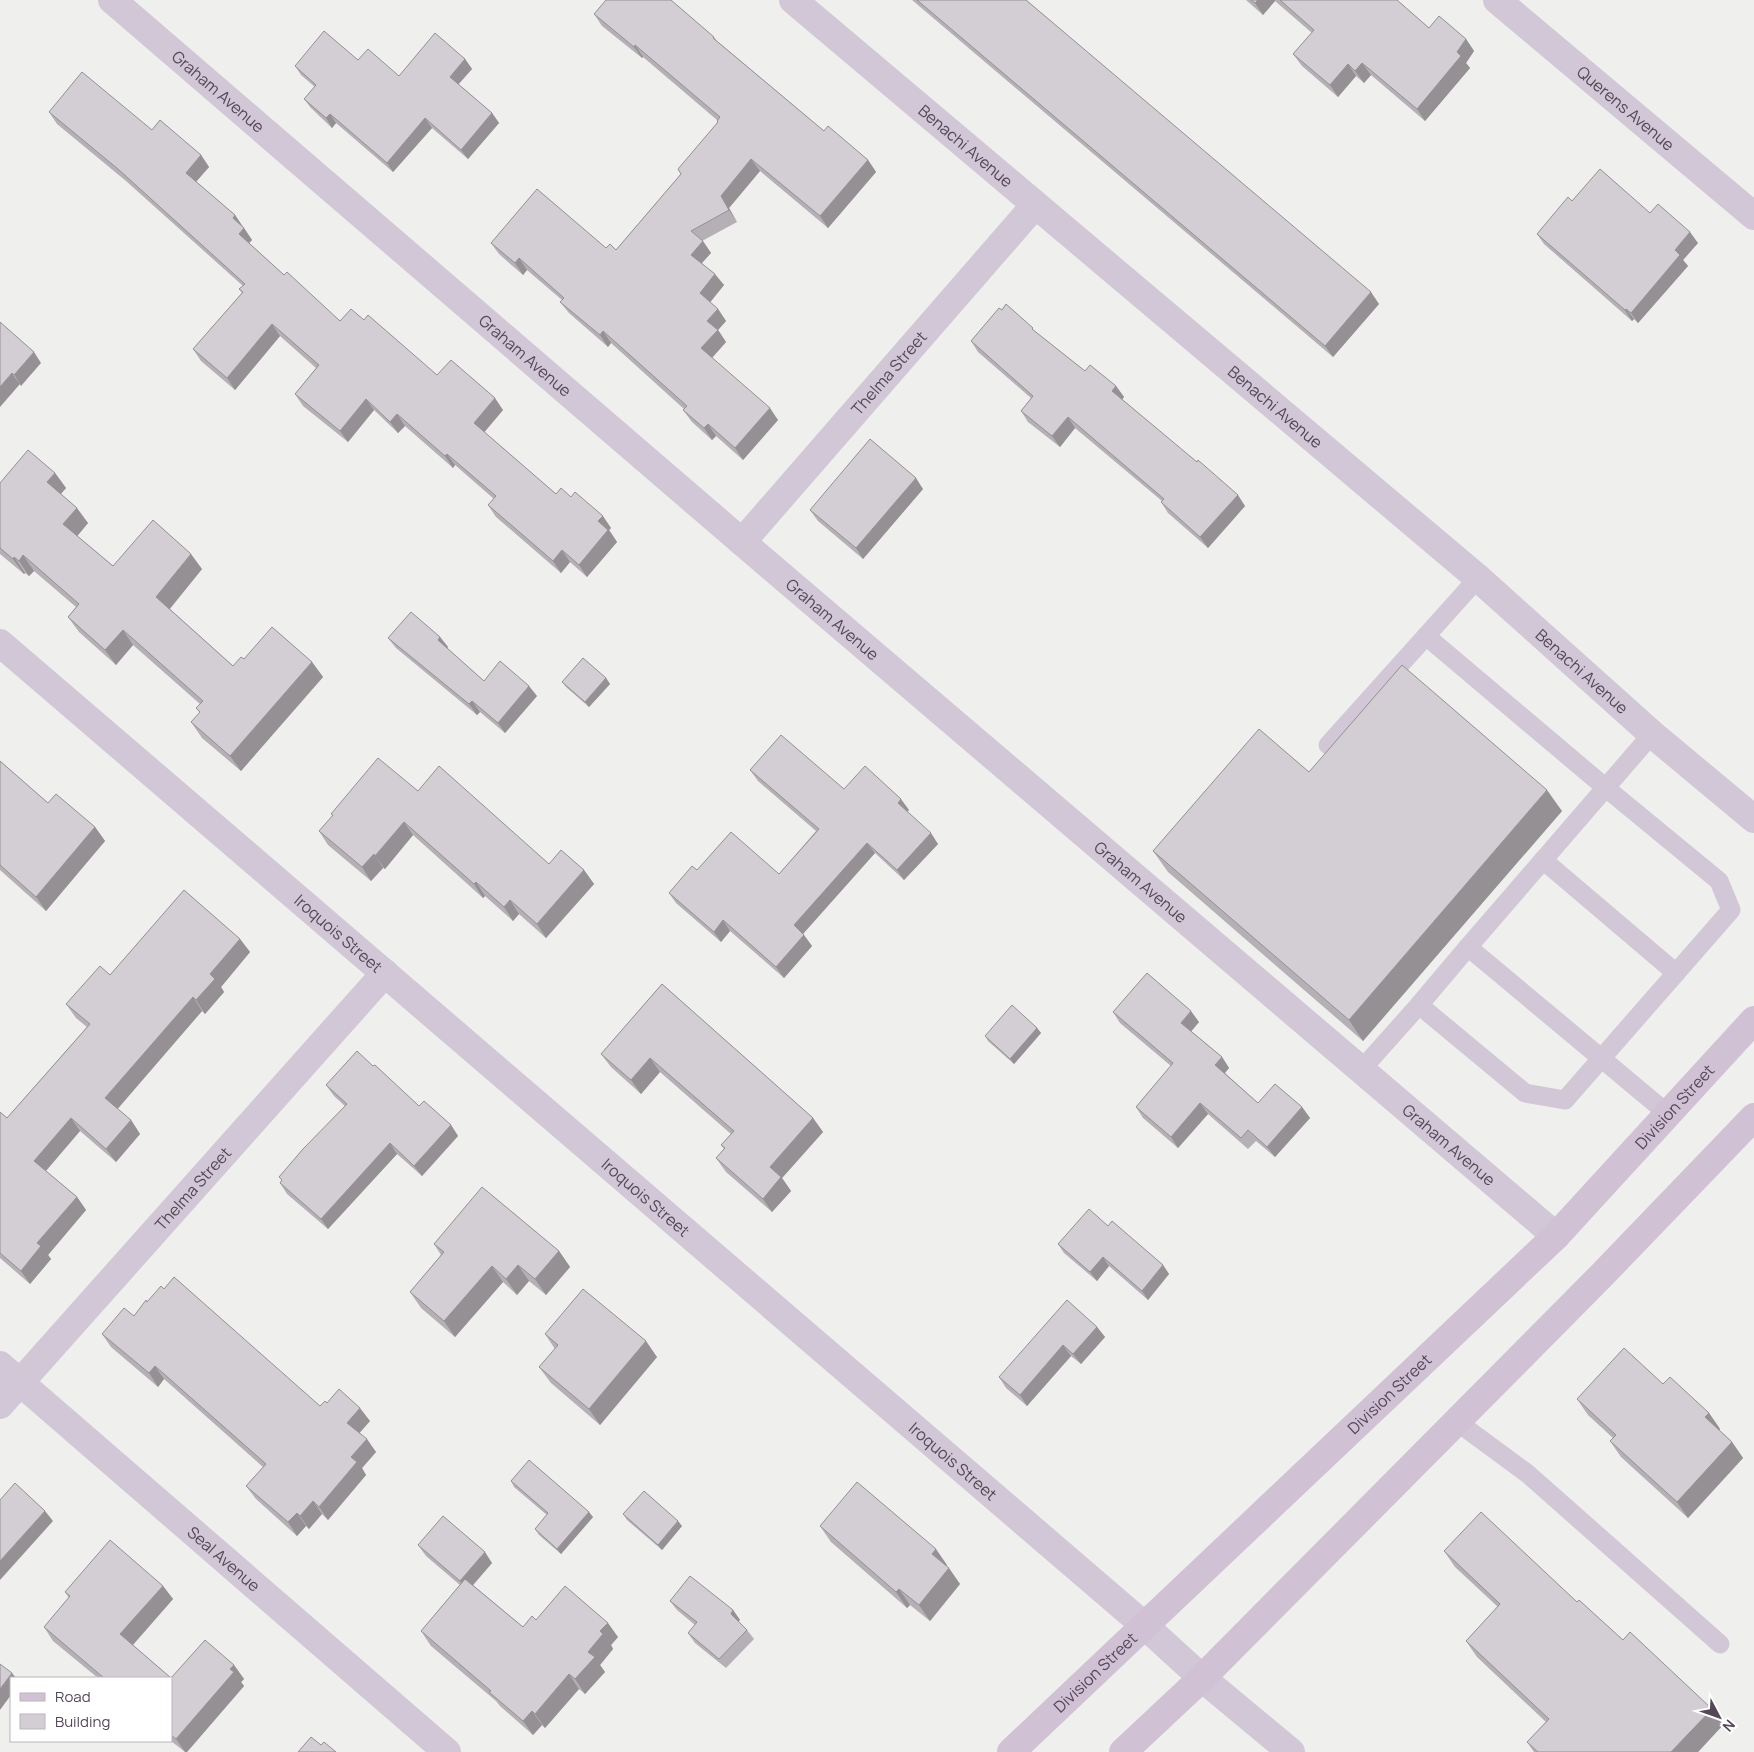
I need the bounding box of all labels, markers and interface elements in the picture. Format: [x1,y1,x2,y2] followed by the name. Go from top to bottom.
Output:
[167,45,269,137] street label: Graham Avenue
[1572,61,1679,155] street label: Querens Avenue
[914,99,1018,192] street label: Benachi Avenue
[474,309,576,401] street label: Graham Avenue
[846,326,932,420] street label: Thelma Street
[1223,361,1327,453] street label: Benachi Avenue
[781,573,884,665] street label: Graham Avenue
[1531,624,1633,719] street label: Benachi Avenue
[1090,836,1192,928] street label: Graham Avenue
[290,889,387,978] street label: Iroquois Street
[1630,1059,1719,1154] street label: Division Street
[1398,1099,1500,1191] street label: Graham Avenue
[150,1142,236,1235] street label: Thelma Street
[597,1153,694,1241] street label: Iroquois Street
[1343,1349,1436,1439] street label: Division Street
[904,1417,1002,1505] street label: Iroquois Street
[183,1521,265,1596] street label: Seal Avenue
[1049,1627,1142,1717] street label: Division Street
[10,1677,172,1742] legend
[55,1686,91,1707] text: Road
[1694,1692,1744,1742] north arrow
[55,1711,110,1732] text: Building
[1719,1716,1740,1736] text: N

